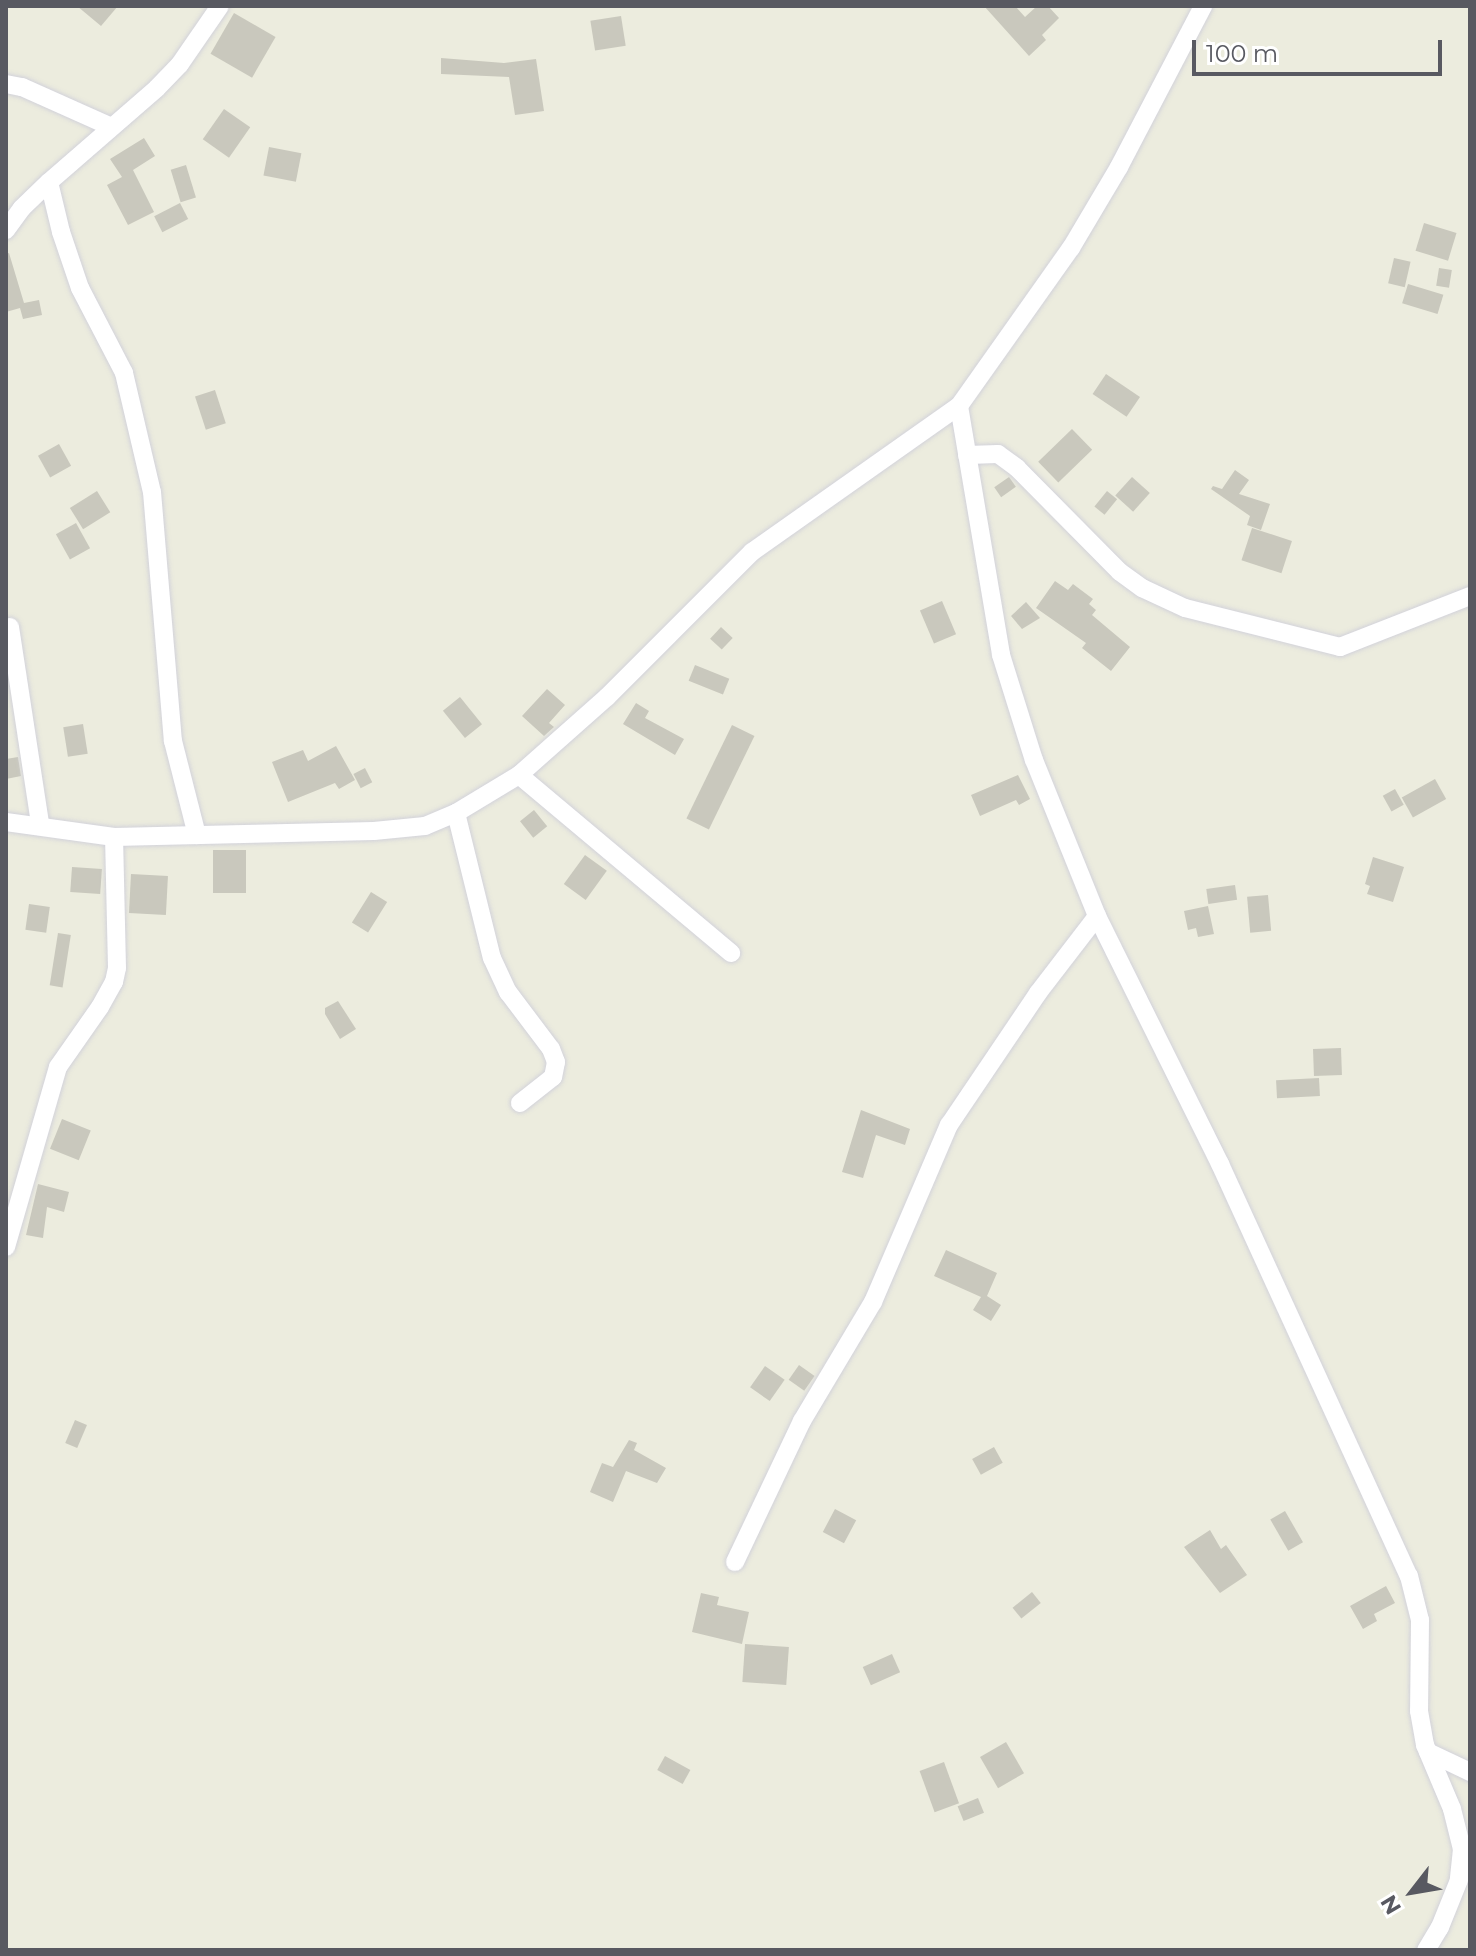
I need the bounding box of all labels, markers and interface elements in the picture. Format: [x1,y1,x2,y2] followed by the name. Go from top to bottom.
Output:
[1196,24,1446,74] scale bar
[1206,39,1278,68] text: 100 m
[1372,1852,1452,1932] north arrow
[1375,1890,1407,1919] text: N

